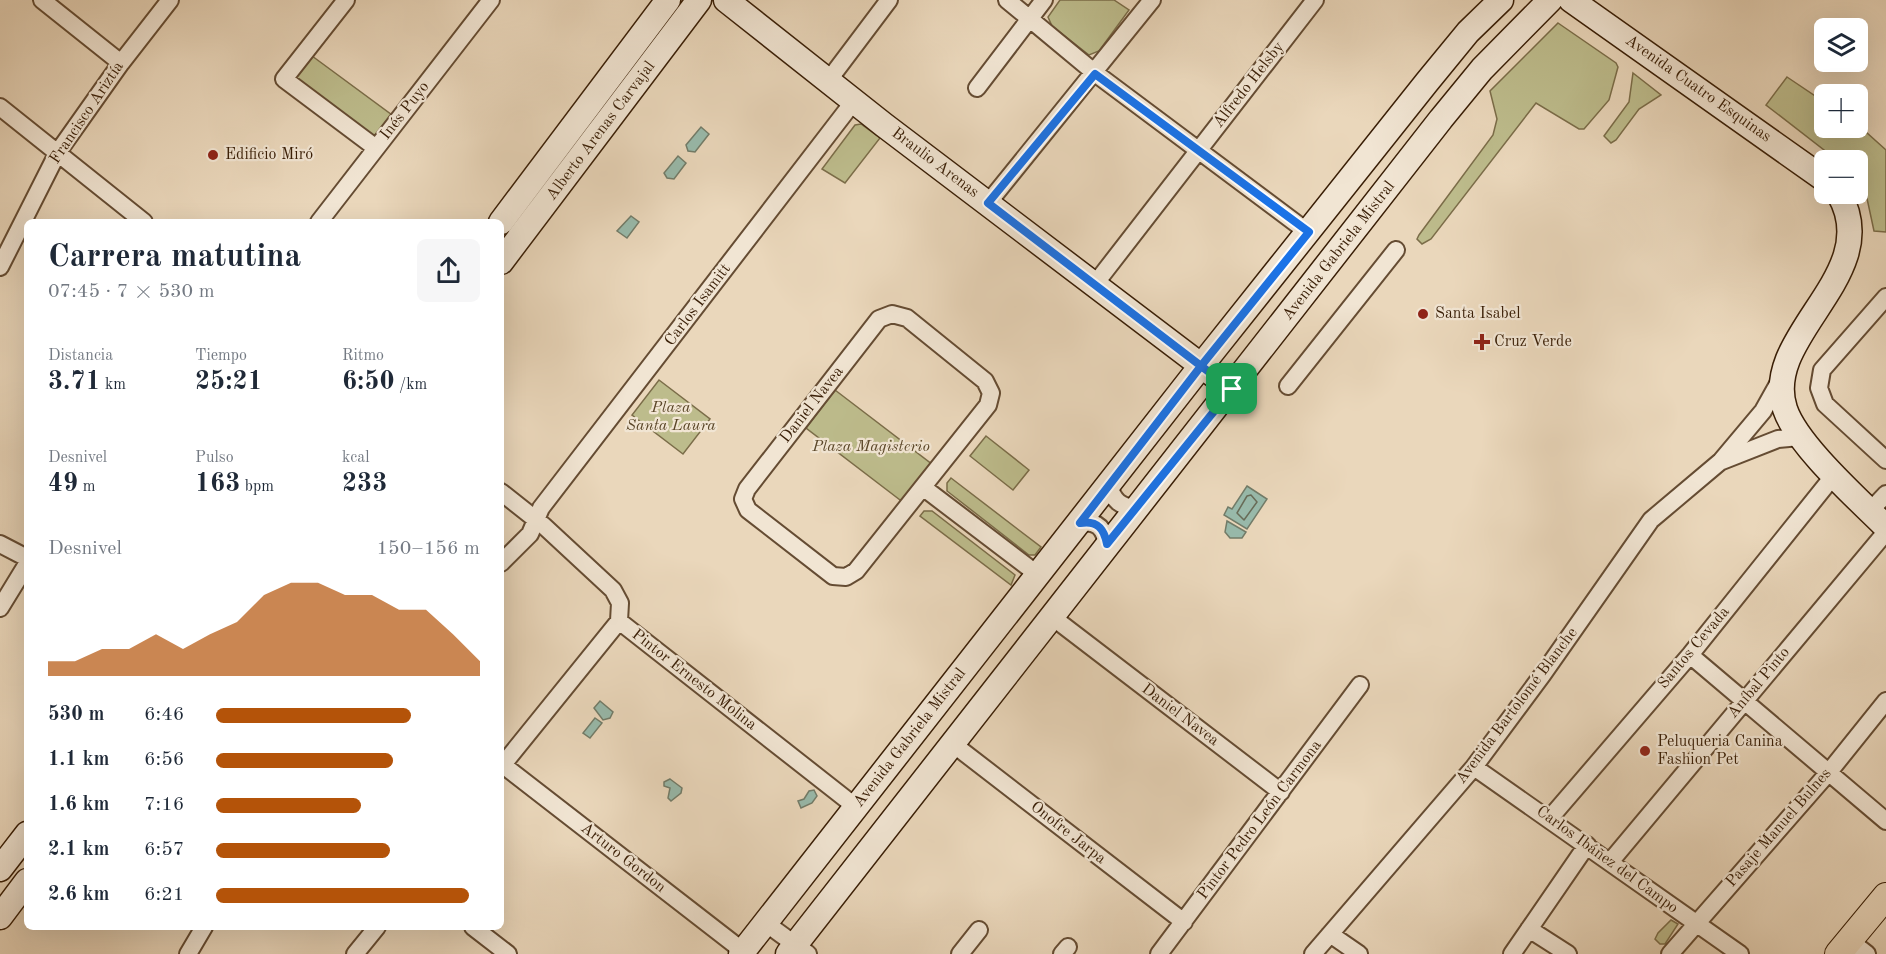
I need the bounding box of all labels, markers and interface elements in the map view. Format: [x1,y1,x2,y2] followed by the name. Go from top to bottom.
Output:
[1814,18,1868,204] map controls
[1814,18,1868,72] button: layers
[1622,33,1774,146] street label: Avenida Cuatro Esquinas
[1211,39,1288,131] street label: Alfredo Helsby
[47,59,127,167] street label: Francisco Ariztía
[544,59,658,203] street label: Alberto Arenas Carvajal
[378,79,433,143] street label: Inés Puyo
[1814,84,1868,138] button: +
[888,125,982,201] street label: Braulio Arenas
[225,147,313,163] place label: Edificio Miró
[206,148,220,162] marker: Edificio Miró
[1814,150,1868,204] button: −
[1280,178,1398,324] street label: Avenida Gabriela Mistral
[417,239,480,302] button: share
[48,241,301,274] text: Carrera matutina
[662,261,734,349] street label: Carlos Isamitt
[48,282,215,302] text: 07:45 · 7 × 530 m
[1435,306,1520,322] place label: Santa Isabel
[1416,307,1430,321] marker: Santa Isabel
[1494,334,1572,350] place label: Cruz Verde
[1475,335,1489,349] marker: Cruz Verde
[48,348,113,364] text: Distancia
[195,348,247,364] text: Tiempo
[342,348,384,364] text: Ritmo
[1206,363,1257,414] pin
[777,364,847,446] street label: Daniel Navea
[48,369,101,395] text: 3.71
[195,369,263,395] text: 25:21
[342,369,395,395] text: 6:50
[1215,372,1248,405] icon: arrive
[101,377,126,393] text: km
[395,377,427,393] text: /km
[626,400,716,434] park label: Plaza Santa Laura
[811,439,930,455] park label: Plaza Magisterio
[48,450,107,466] text: Desnivel
[195,450,234,466] text: Pulso
[342,450,370,466] text: kcal
[48,471,78,497] text: 49
[195,471,240,497] text: 163
[342,471,387,497] text: 233
[78,479,95,495] text: m
[240,479,274,495] text: bpm
[48,539,122,559] text: Desnivel
[377,539,480,559] text: 150–156 m
[1655,604,1733,692] street label: Santos Cevada
[1453,625,1581,787] street label: Avenida Bartolomé Blanche
[629,626,759,734] street label: Pintor Ernesto Molina
[1725,644,1793,722] street label: Aníbal Pinto
[851,665,969,811] street label: Avenida Gabriela Mistral
[1138,681,1222,749] street label: Daniel Navea
[48,705,104,725] text: 530 m
[144,705,184,725] text: 6:46
[1657,734,1783,768] place label: Peluqueria Canina Fashion Pet
[1195,737,1325,903] street label: Pintor Pedro León Carmona
[1638,744,1652,758] marker: Peluqueria Canina Fashion Pet
[48,750,110,770] text: 1.1 km
[144,750,184,770] text: 6:56
[1723,766,1835,890] street label: Pasaje Manuel Bulnes
[48,795,110,815] text: 1.6 km
[144,795,184,815] text: 7:16
[1027,799,1109,867] street label: Onofre Jarpa
[1533,803,1681,917] street label: Carlos Ibáñez del Campo
[578,820,669,896] street label: Arturo Gordon
[48,840,110,860] text: 2.1 km
[144,840,184,860] text: 6:57
[48,885,110,905] text: 2.6 km
[144,885,184,905] text: 6:21

